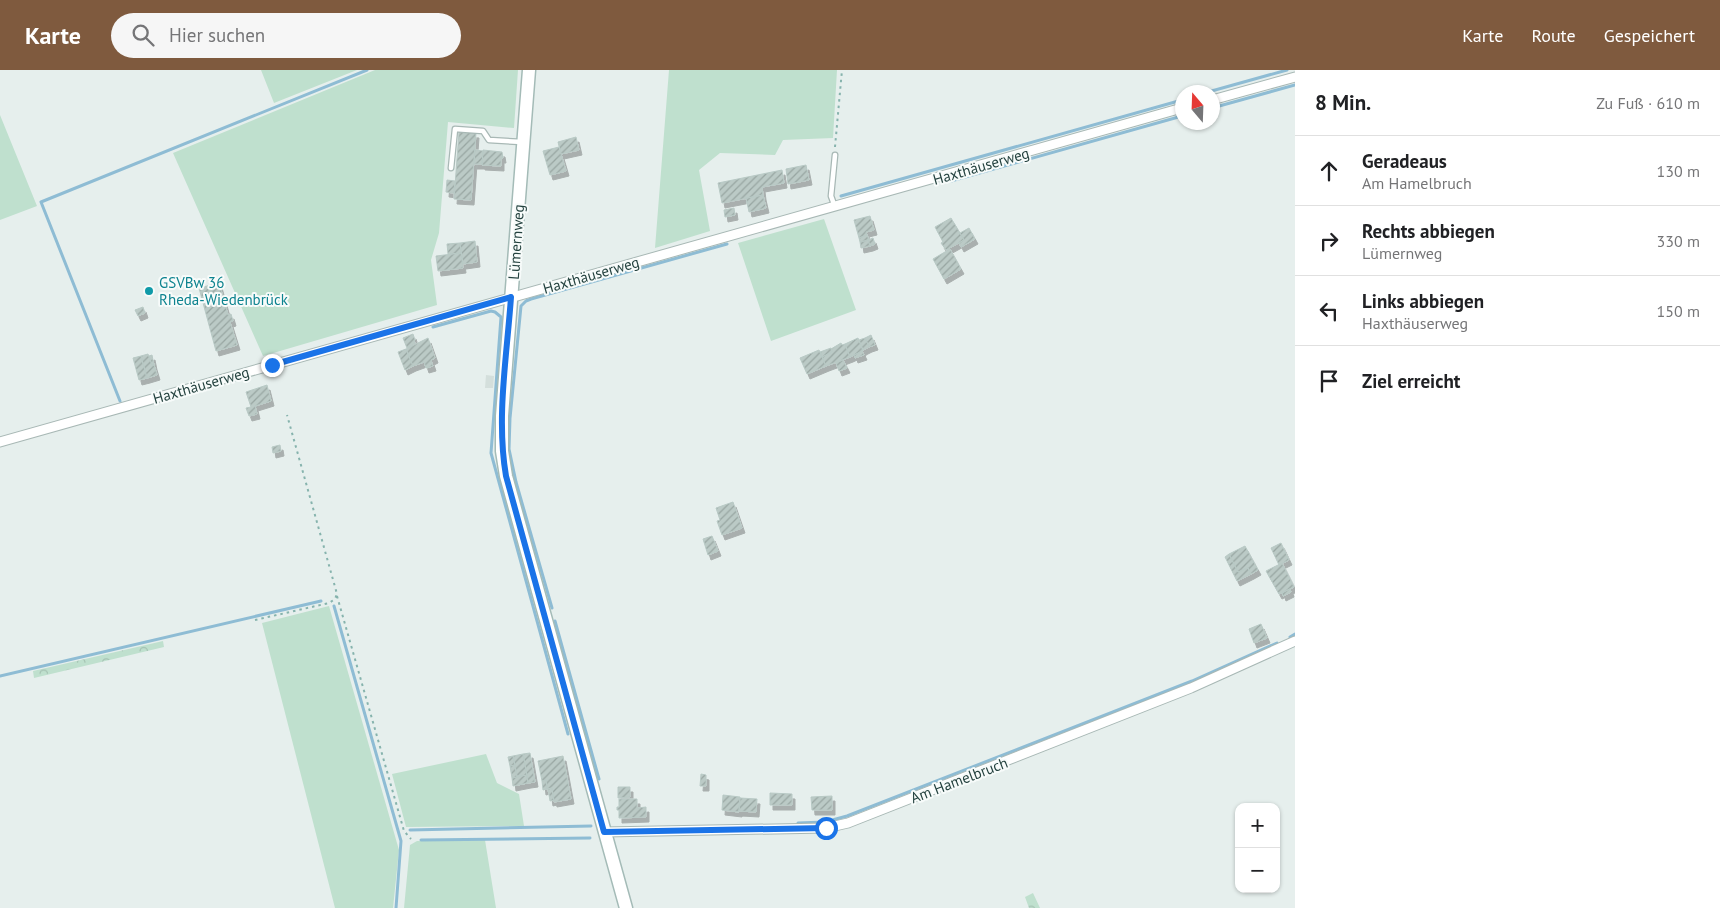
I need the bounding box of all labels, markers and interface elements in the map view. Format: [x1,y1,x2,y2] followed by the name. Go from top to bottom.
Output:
[111,13,461,58] search box
[25,20,81,51] text: Karte
[129,21,157,49] icon: search
[169,23,265,47] text: Hier suchen
[1462,24,1503,47] text: Karte
[1531,24,1576,47] text: Route
[1604,24,1695,47] text: Gespeichert
[1175,85,1220,130] north arrow
[1315,89,1371,116] text: 8 Min.
[1596,93,1700,113] text: Zu Fuß · 610 m
[931,143,1031,189] street label: Haxthäuserweg
[1362,149,1447,173] text: Geradeaus
[1315,157,1343,185] icon: ahead
[1657,161,1700,181] text: 130 m
[1362,173,1472,193] text: Am Hamelbruch
[504,204,528,280] street label: Lümernweg
[1362,219,1495,243] text: Rechts abbiegen
[1315,227,1343,255] icon: right
[1657,231,1700,251] text: 330 m
[1362,243,1442,263] text: Lümernweg
[541,252,641,298] street label: Haxthäuserweg
[159,273,289,309] place label: GSVBw 36 Rheda-Wiedenbrück
[143,285,155,297] marker: GSVBw 36 Rheda-Wiedenbrück
[1362,289,1484,313] text: Links abbiegen
[1315,297,1343,325] icon: left
[1657,301,1700,321] text: 150 m
[1362,313,1468,333] text: Haxthäuserweg
[261,354,284,377] route end
[151,362,251,408] street label: Haxthäuserweg
[1315,367,1343,395] icon: arrive
[1362,369,1460,393] text: Ziel erreicht
[908,753,1010,807] street label: Am Hamelbruch
[1235,803,1280,893] map controls
[1235,803,1280,848] button: +
[815,817,838,840] route start
[1235,848,1280,893] button: −

